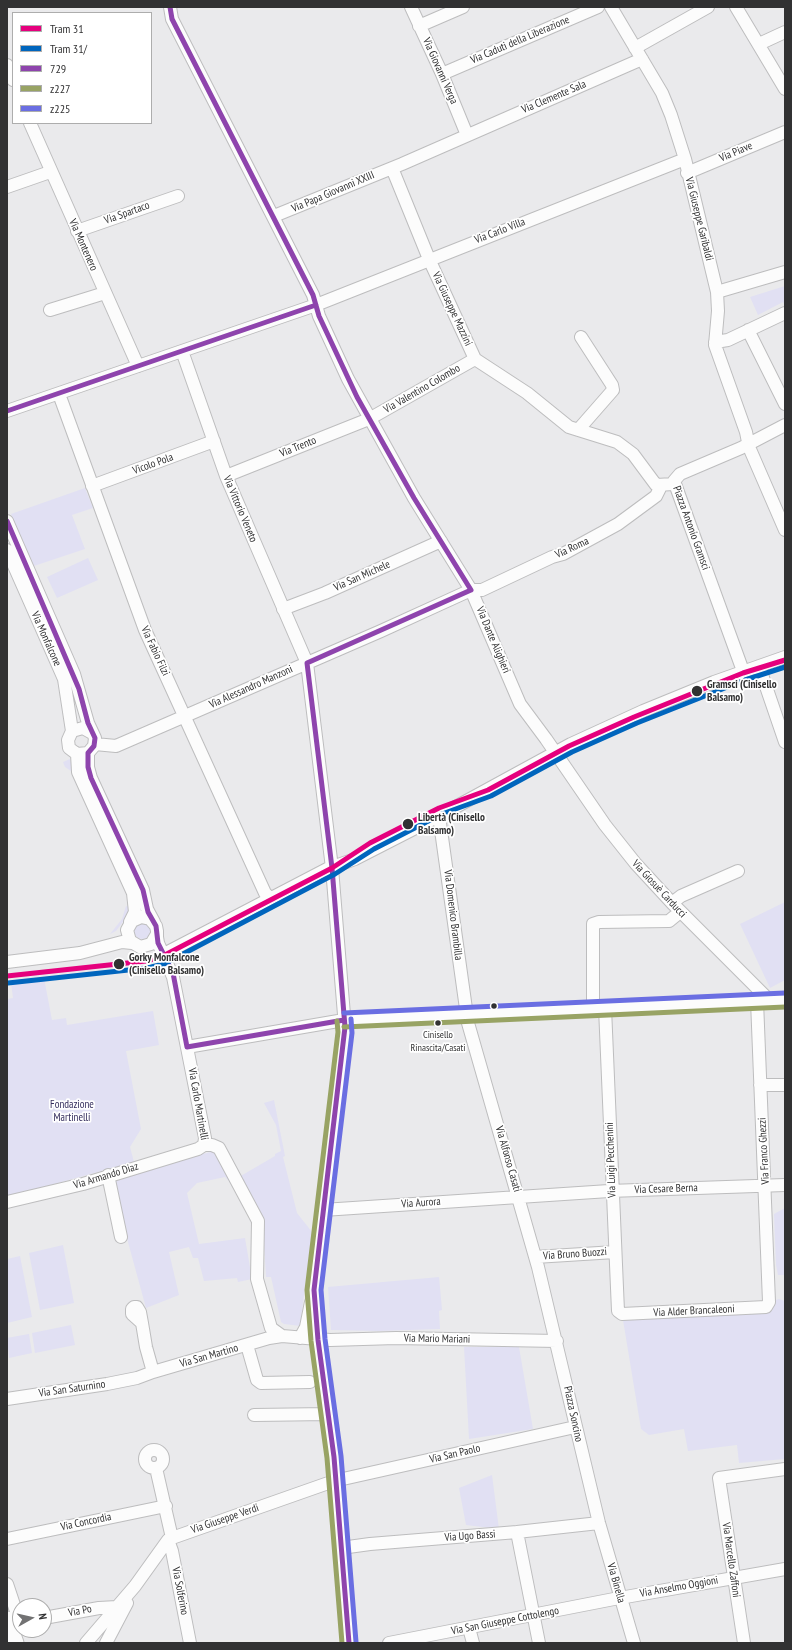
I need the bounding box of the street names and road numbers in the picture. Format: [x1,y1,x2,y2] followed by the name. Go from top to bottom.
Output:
[469,13,571,67] street label: Via Caduti della Liberazione
[420,36,460,106] street label: Via Giovanni Verga
[520,77,588,117] street label: Via Clemente Sala
[717,139,755,165] street label: Via Piave
[290,169,376,215] street label: Via Papa Giovanni XXIII
[682,176,716,262] street label: Via Giuseppe Garibaldi
[103,199,151,227] street label: Via Spartaco
[473,215,527,247] street label: Via Carlo Villa
[66,217,100,273] street label: Via Montenero
[429,270,475,348] street label: Via Giuseppe Mazzini
[381,362,463,416] street label: Via Valentino Colombo
[278,434,318,460] street label: Via Trento
[131,451,175,477] street label: Vicolo Pola
[220,474,260,544] street label: Via Vittorio Veneto
[670,484,712,572] street label: Piazza Antonio Gramsci
[553,535,591,561] street label: Via Roma
[332,558,392,594] street label: Via San Michele
[473,605,513,675] street label: Via Dante Alighieri
[28,610,64,668] street label: Via Monfalcone
[138,624,172,678] street label: Via Fabio Filzi
[207,663,295,711] street label: Via Alessandro Manzoni
[629,857,689,921] street label: Via Giosuè Carducci
[441,869,465,961] street label: Via Domenico Brambilla
[185,1067,211,1141] street label: Via Carlo Martinelli
[756,1117,772,1185] street label: Via Franco Ghezzi
[603,1122,619,1198] street label: Via Luigi Pecchenini
[492,1125,524,1193] street label: Via Alfonso Casati
[72,1160,140,1192] street label: Via Armando Diaz
[634,1181,698,1197] street label: Via Cesare Berna
[401,1195,441,1211] street label: Via Aurora
[543,1245,607,1263] street label: Via Bruno Buozzi
[653,1302,735,1320] street label: Via Alder Brancaleoni
[404,1332,470,1346] street label: Via Mario Mariani
[178,1341,240,1371] street label: Via San Martino
[38,1378,106,1400] street label: Via San Saturnino
[561,1385,585,1443] street label: Piazza Soncino
[428,1442,482,1466] street label: Via San Paolo
[189,1501,261,1537] street label: Via Giuseppe Verdi
[59,1510,113,1534] street label: Via Concordia
[719,1522,743,1598] street label: Via Marcello Zaffoni
[444,1528,496,1544] street label: Via Ugo Bassi
[604,1562,628,1604] street label: Via Binella
[169,1566,191,1616] street label: Via Solferino
[639,1574,719,1600] street label: Via Anselmo Oggioni
[67,1602,93,1620] street label: Via Po
[450,1604,560,1638] street label: Via San Giuseppe Cottolengo

